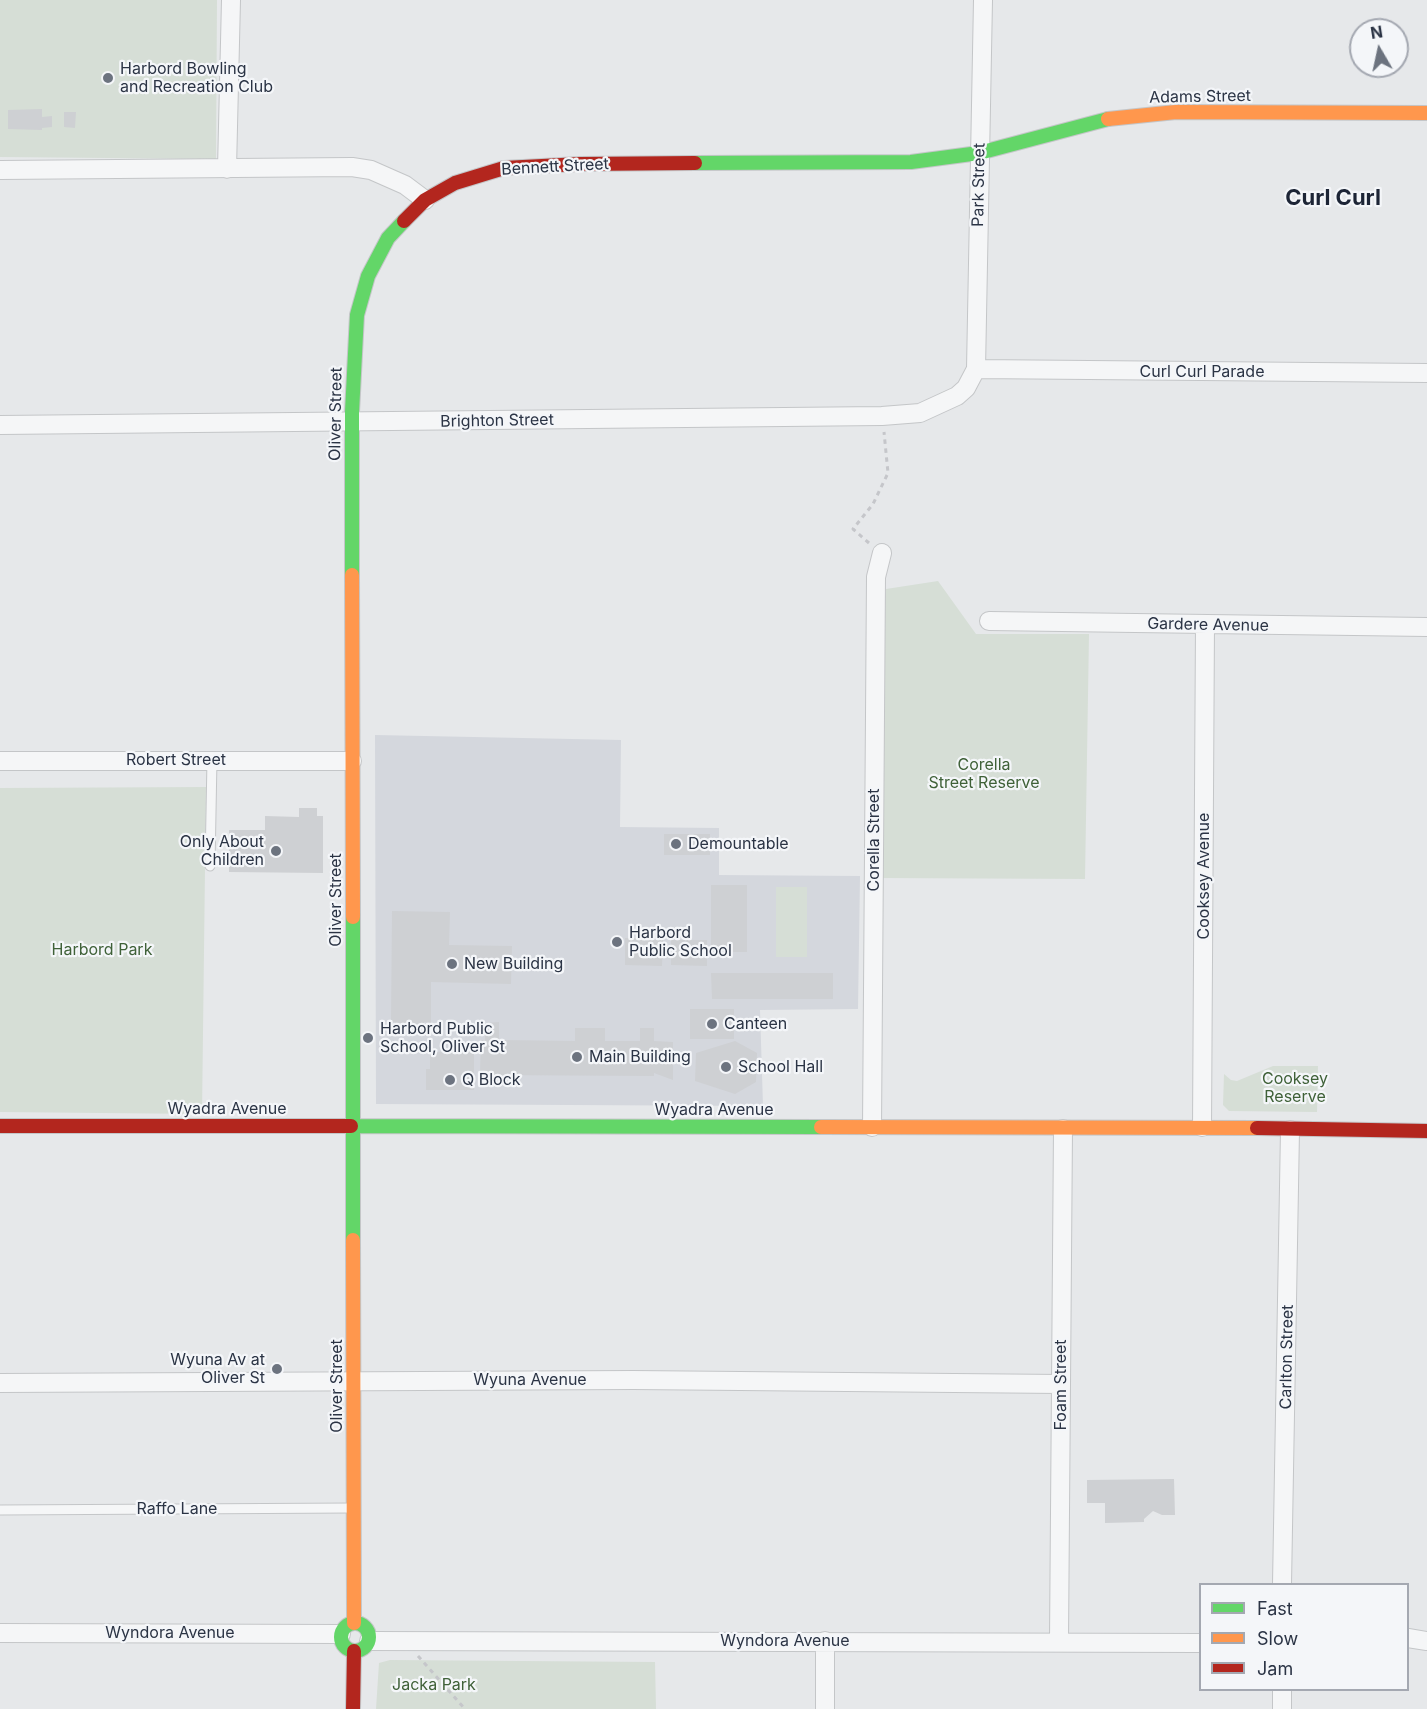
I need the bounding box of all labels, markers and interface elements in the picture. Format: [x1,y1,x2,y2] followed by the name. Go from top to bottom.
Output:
[1349,18,1409,78] north arrow
[1369,21,1384,43] text: N
[120,59,273,97] place label: Harbord Bowling and Recreation Club
[101,71,115,85] marker: Harbord Bowling and Recreation Club
[1149,87,1251,107] street label: Adams Street
[969,143,989,227] street label: Park Street
[501,155,609,179] street label: Bennett Street
[1285,185,1381,211] district label: Curl Curl
[1140,362,1264,382] street label: Curl Curl Parade
[326,367,346,461] street label: Oliver Street
[440,410,554,432] street label: Brighton Street
[1147,614,1269,636] street label: Gardere Avenue
[126,750,226,770] street label: Robert Street
[928,755,1040,793] park label: Corella Street Reserve
[864,789,884,891] street label: Corella Street
[1194,813,1214,939] street label: Cooksey Avenue
[180,832,264,870] place label: Only About Children
[688,834,789,854] place label: Demountable
[669,837,683,851] marker: Demountable
[269,844,283,858] marker: Only About Children
[326,853,346,947] street label: Oliver Street
[629,923,732,961] place label: Harbord Public School
[610,935,624,949] marker: Harbord Public School
[52,940,152,960] park label: Harbord Park
[464,954,563,974] place label: New Building
[445,957,459,971] marker: New Building
[724,1014,787,1034] place label: Canteen
[705,1017,719,1031] marker: Canteen
[380,1019,505,1057] place label: Harbord Public School, Oliver St
[361,1031,375,1045] marker: Harbord Public School, Oliver St
[589,1047,691,1067] place label: Main Building
[570,1050,584,1064] marker: Main Building
[738,1057,823,1077] place label: School Hall
[719,1060,733,1074] marker: School Hall
[1262,1069,1328,1107] park label: Cooksey Reserve
[462,1070,521,1090] place label: Q Block
[443,1073,457,1087] marker: Q Block
[167,1099,287,1119] street label: Wyadra Avenue
[654,1100,774,1120] street label: Wyadra Avenue
[1276,1304,1298,1410] street label: Carlton Street
[327,1339,347,1433] street label: Oliver Street
[1051,1339,1071,1431] street label: Foam Street
[170,1350,265,1388] place label: Wyuna Av at Oliver St
[270,1362,284,1376] marker: Wyuna Av at Oliver St
[473,1370,587,1390] street label: Wyuna Avenue
[137,1499,217,1519] street label: Raffo Lane
[1199,1583,1409,1691] legend
[1257,1598,1293,1619] text: Fast
[105,1623,235,1643] street label: Wyndora Avenue
[1257,1628,1298,1649] text: Slow
[720,1631,850,1651] street label: Wyndora Avenue
[1257,1658,1293,1679] text: Jam
[392,1675,476,1695] park label: Jacka Park

